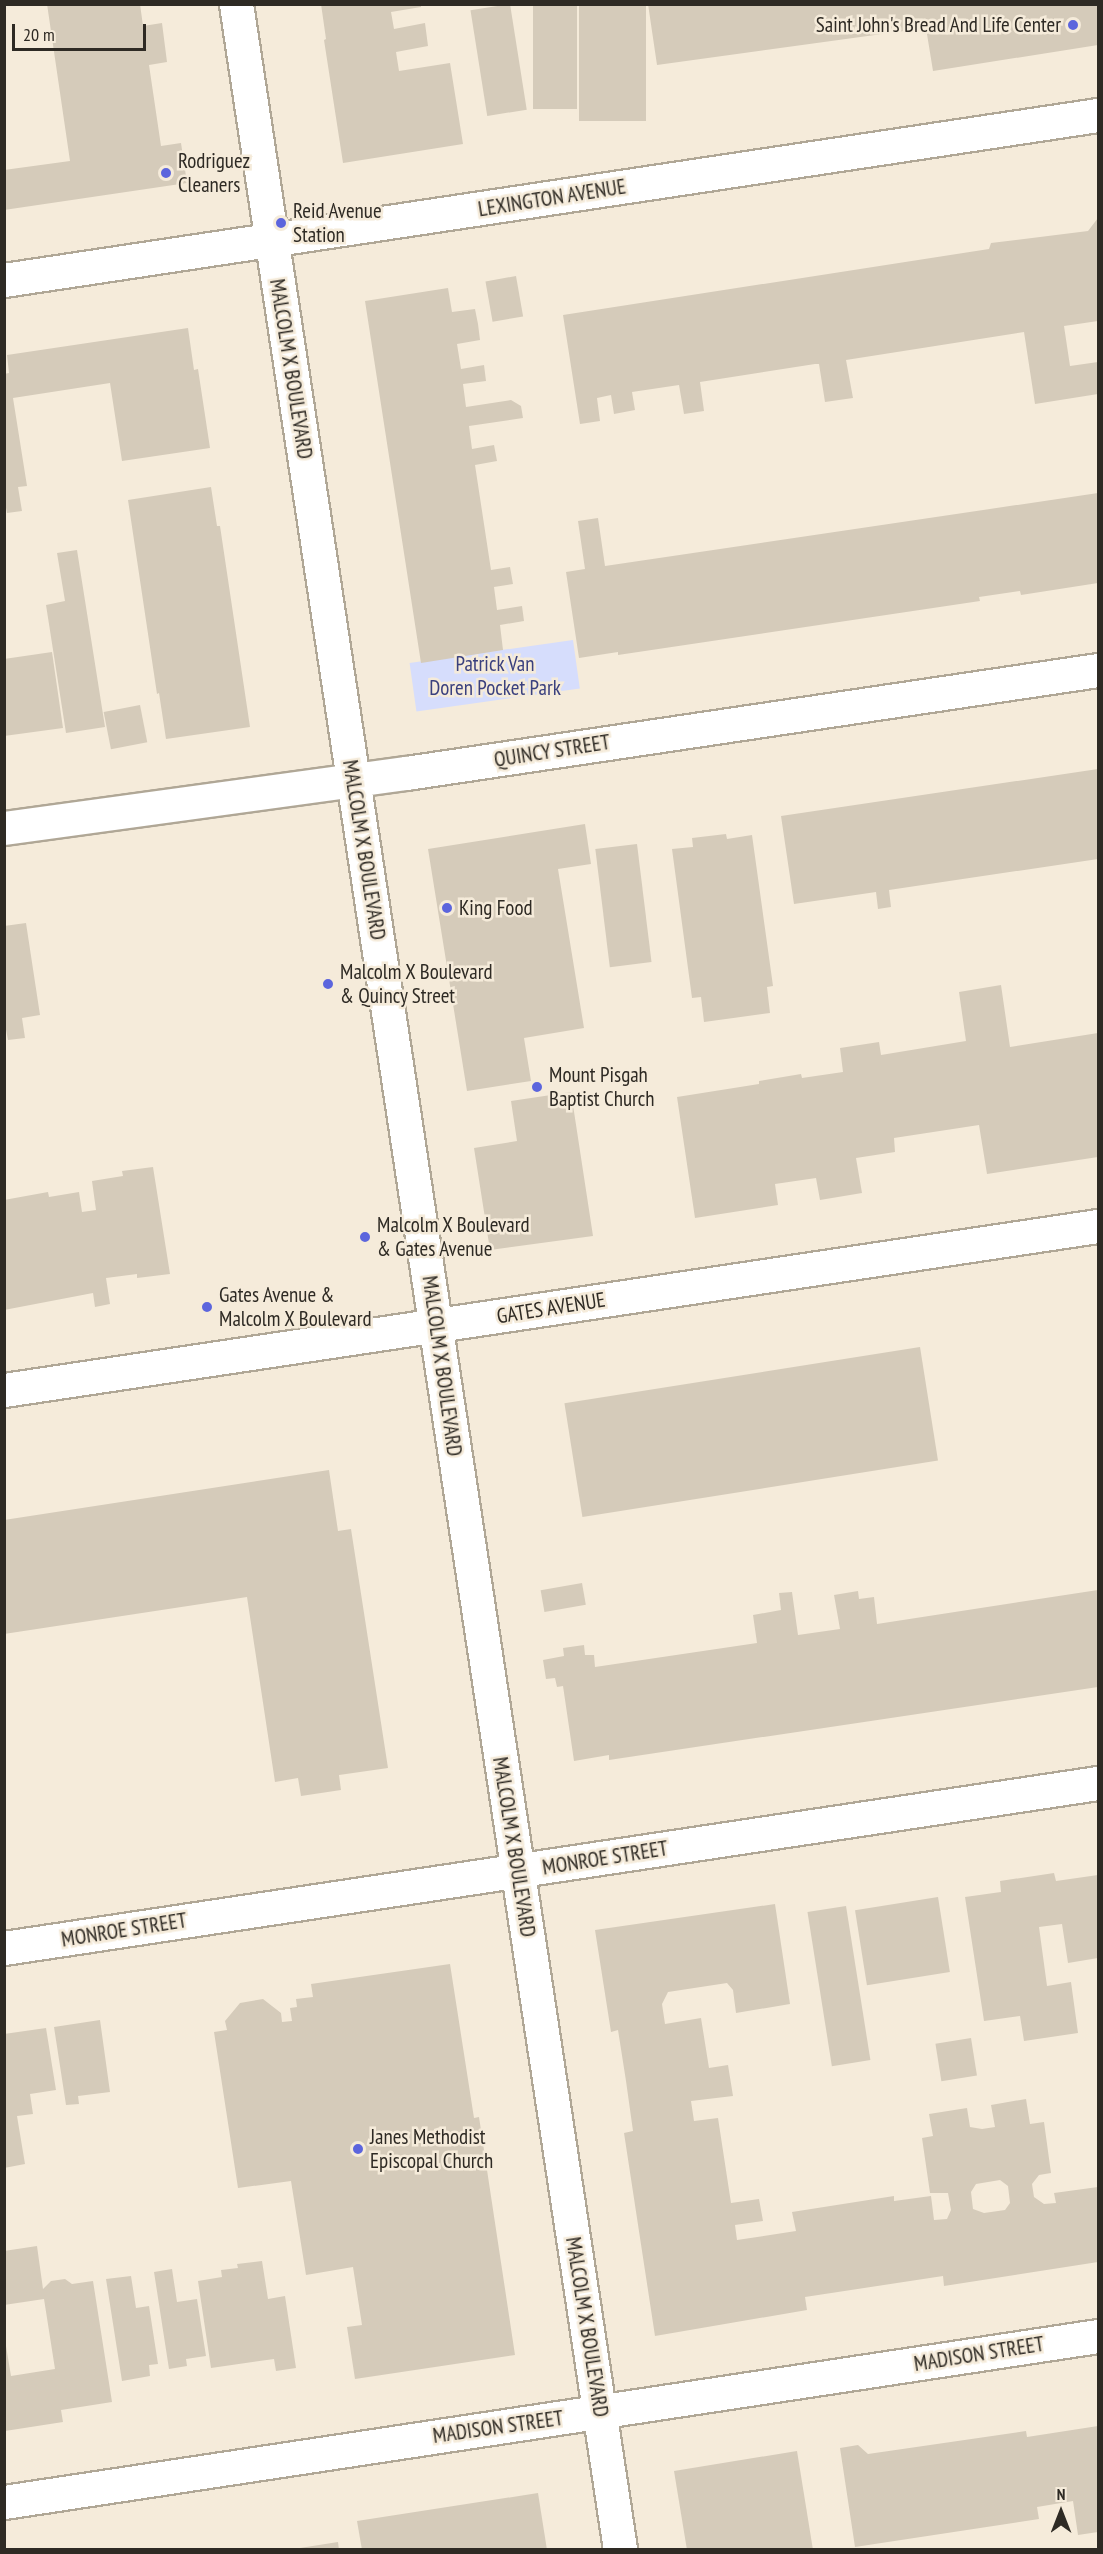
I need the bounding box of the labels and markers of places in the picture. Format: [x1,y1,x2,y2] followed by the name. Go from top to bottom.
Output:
[815,12,1061,38] place label: Saint John's Bread And Life Center
[1066,18,1080,32] marker: Saint John's Bread And Life Center
[178,148,250,198] place label: Rodriguez Cleaners
[159,166,173,180] marker: Rodriguez Cleaners
[293,198,382,248] place label: Reid Avenue Station
[274,216,288,230] marker: Reid Avenue Station
[459,895,533,921] place label: King Food
[440,901,454,915] marker: King Food
[340,959,494,1009] place label: Malcolm X Boulevard & Quincy Street
[321,977,335,991] marker: Malcolm X Boulevard & Quincy Street
[549,1062,655,1112] place label: Mount Pisgah Baptist Church
[530,1080,544,1094] marker: Mount Pisgah Baptist Church
[377,1212,531,1262] place label: Malcolm X Boulevard & Gates Avenue
[358,1230,372,1244] marker: Malcolm X Boulevard & Gates Avenue
[219,1282,373,1332] place label: Gates Avenue & Malcolm X Boulevard
[200,1300,214,1314] marker: Gates Avenue & Malcolm X Boulevard
[370,2124,493,2174] place label: Janes Methodist Episcopal Church
[351,2142,365,2156] marker: Janes Methodist Episcopal Church

